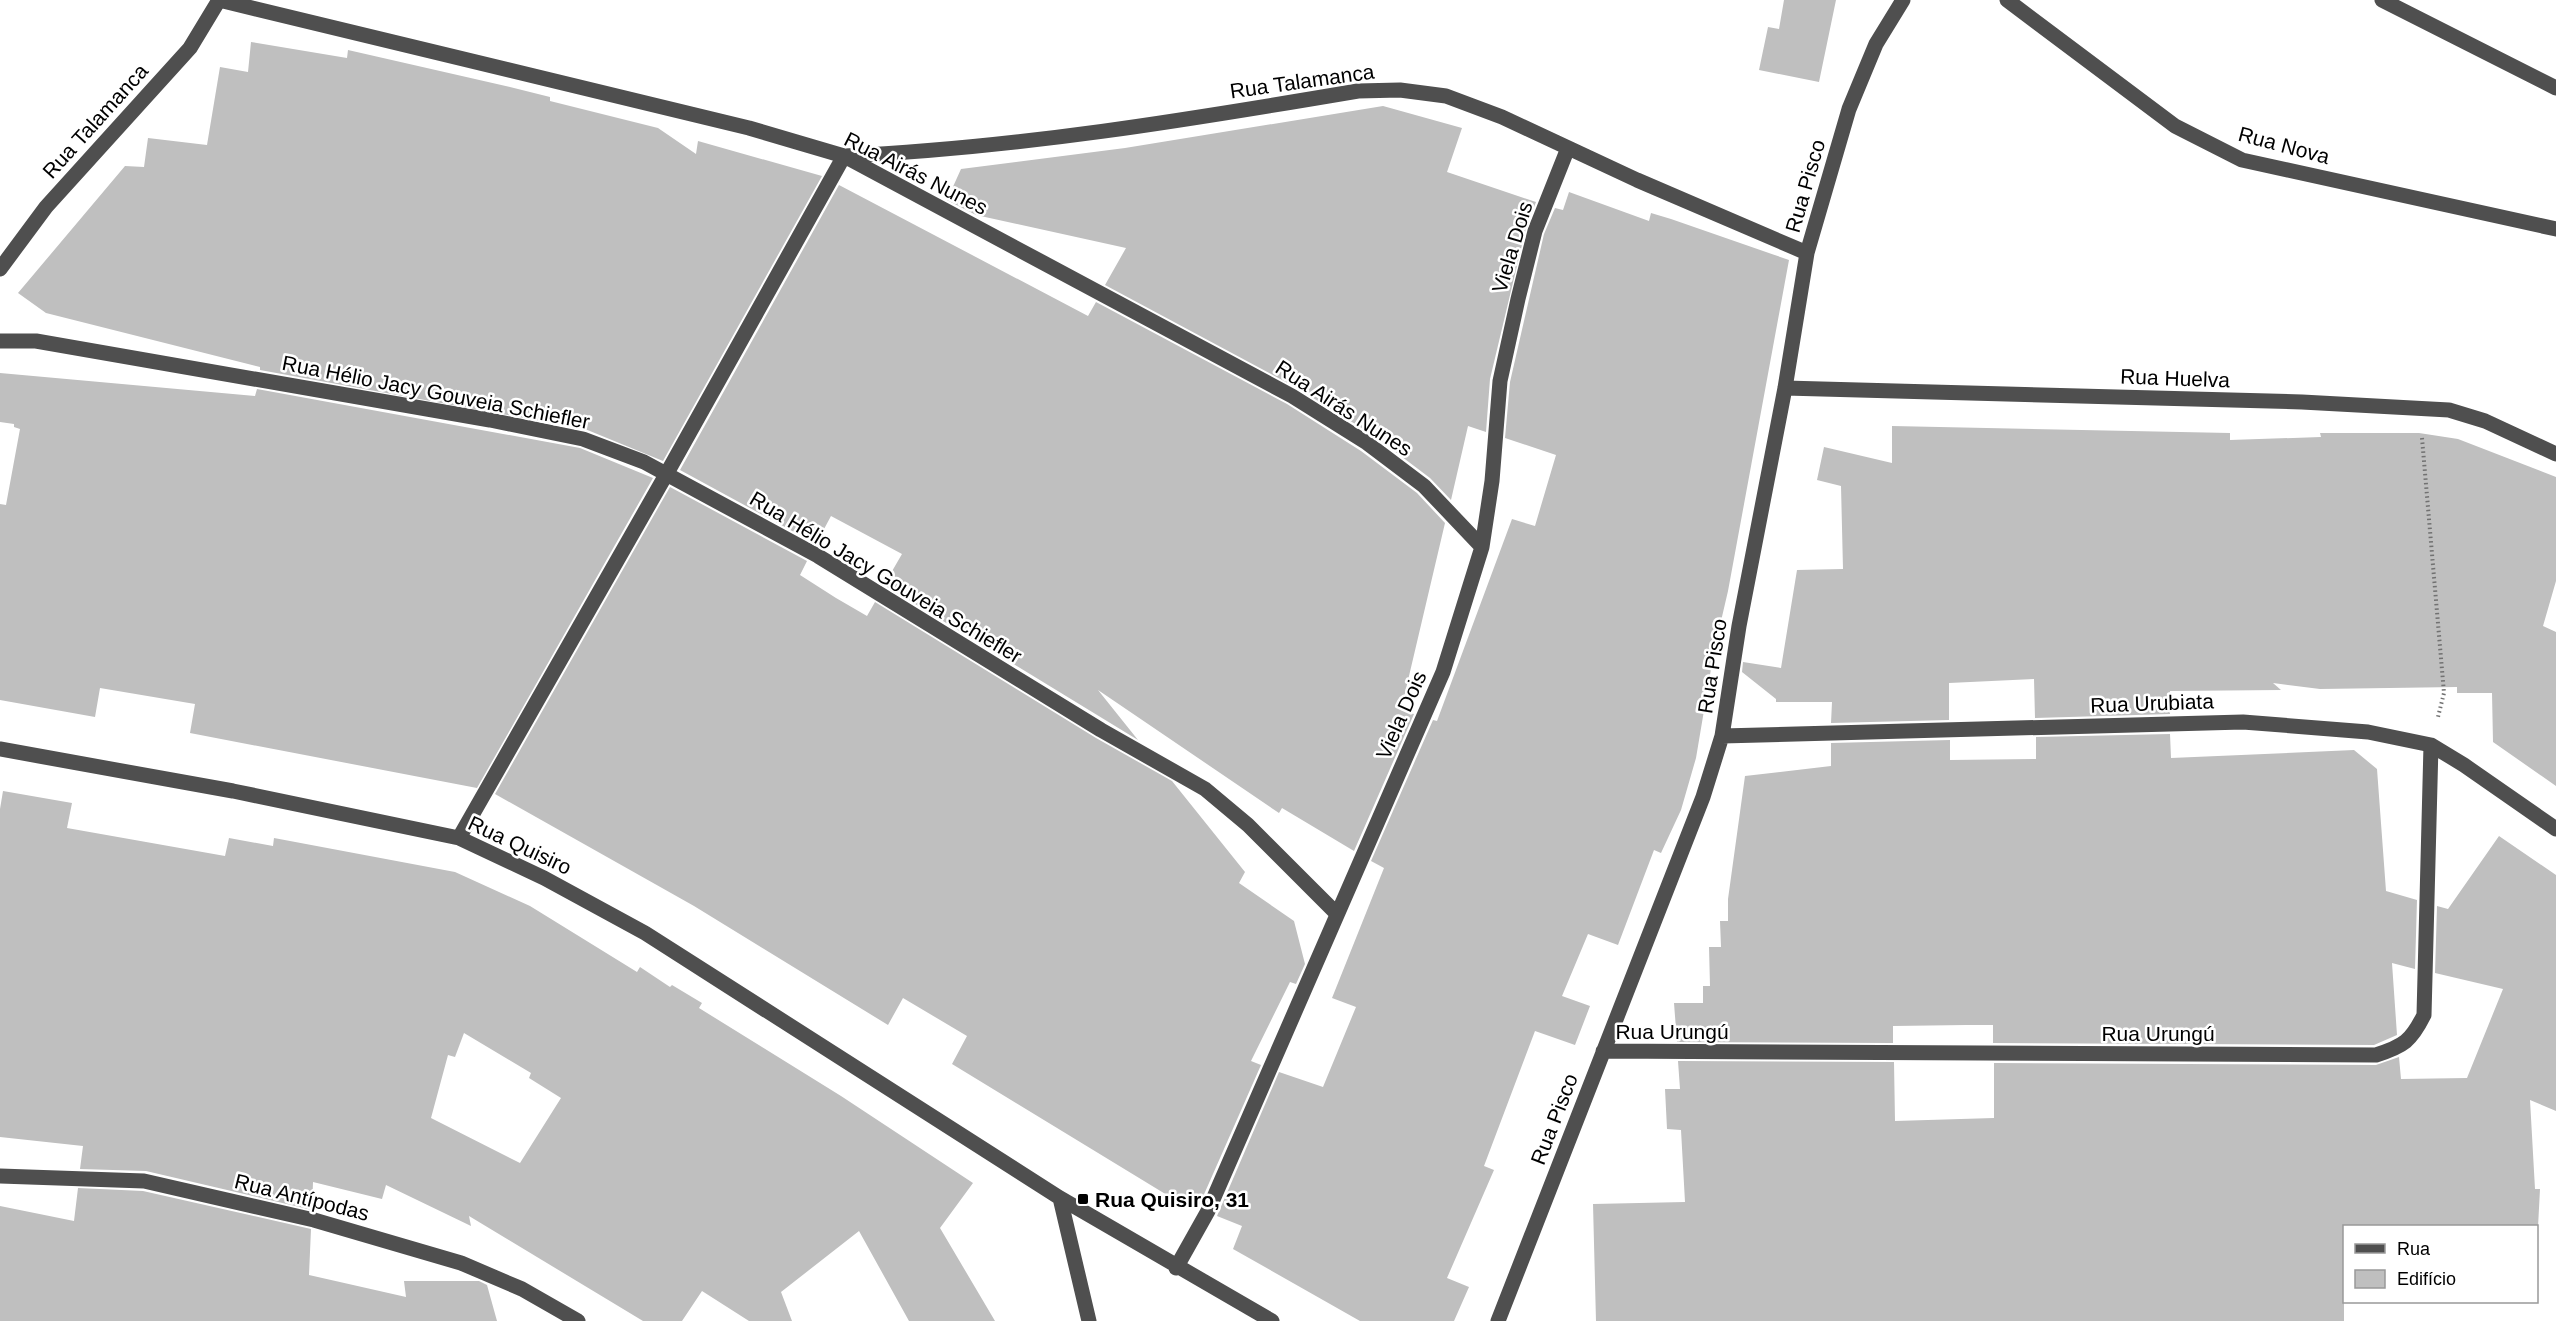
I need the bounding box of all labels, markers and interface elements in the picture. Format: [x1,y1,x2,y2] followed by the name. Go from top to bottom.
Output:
[38,59,152,183] street label: Rua Talamanca
[1228,59,1376,103] street label: Rua Talamanca
[2236,122,2332,168] street label: Rua Nova
[841,127,991,219] street label: Rua Airás Nunes
[1781,137,1829,235] street label: Rua Pisco
[1487,199,1537,295] street label: Viela Dois
[280,351,592,433] street label: Rua Hélio Jacy Gouveia Schiefler
[1272,355,1416,461] street label: Rua Airás Nunes
[2120,365,2231,391] street label: Rua Huelva
[746,487,1026,667] street label: Rua Hélio Jacy Gouveia Schiefler
[1693,617,1731,715] street label: Rua Pisco
[1371,667,1431,763] street label: Viela Dois
[2090,689,2215,717] street label: Rua Urubiata
[465,811,575,879] street label: Rua Quisiro
[1615,1020,1729,1043] street label: Rua Urungú
[2101,1022,2215,1045] street label: Rua Urungú
[1526,1070,1582,1168] street label: Rua Pisco
[232,1169,372,1225] street label: Rua Antípodas
[1095,1188,1249,1211] place label: Rua Quisiro, 31
[1076,1192,1090,1206] marker: Rua Quisiro, 31
[2343,1225,2538,1303] legend
[2397,1239,2431,1259] text: Rua
[2397,1269,2456,1289] text: Edifício

